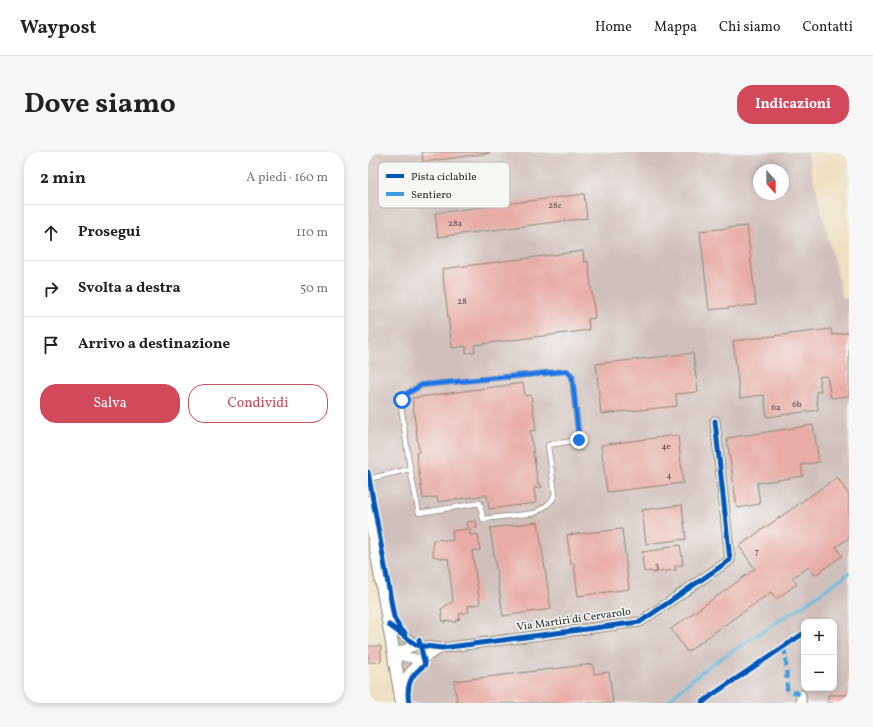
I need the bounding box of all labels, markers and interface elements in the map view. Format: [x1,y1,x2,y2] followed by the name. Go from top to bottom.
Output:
[20,15,96,41] text: Waypost
[595,18,632,37] text: Home
[654,18,697,37] text: Mappa
[719,18,780,37] text: Chi siamo
[802,18,853,37] text: Contatti
[24,85,176,124] text: Dove siamo
[737,85,849,124] button: Indicazioni
[378,162,510,208] legend
[753,164,789,200] north arrow
[40,167,86,190] text: 2 min
[246,169,328,187] text: A piedi · 160 m
[411,170,476,185] text: Pista ciclabile
[411,188,452,203] text: Sentiero
[548,199,562,212] house number: 28c
[448,217,462,230] house number: 28a
[40,222,62,244] icon: ahead
[78,222,141,243] text: Prosegui
[296,224,328,242] text: 110 m
[40,278,62,300] icon: right
[78,278,181,299] text: Svolta a destra
[300,280,328,298] text: 50 m
[457,295,467,308] house number: 28
[40,334,62,356] icon: arrive
[78,334,230,355] text: Arrivo a destinazione
[40,384,180,423] button: Salva
[188,384,328,423] button: Condividi
[393,391,411,409] route start
[792,398,802,411] house number: 6b
[771,401,781,414] house number: 6a
[570,431,588,449] route end
[661,440,671,453] house number: 4e
[666,469,672,482] house number: 4
[755,545,759,558] house number: 7
[655,559,660,572] house number: 3
[516,605,632,635] street label: Via Martiri di Cervarolo
[801,619,837,691] map controls
[801,619,837,655] button: +
[801,655,837,691] button: −

